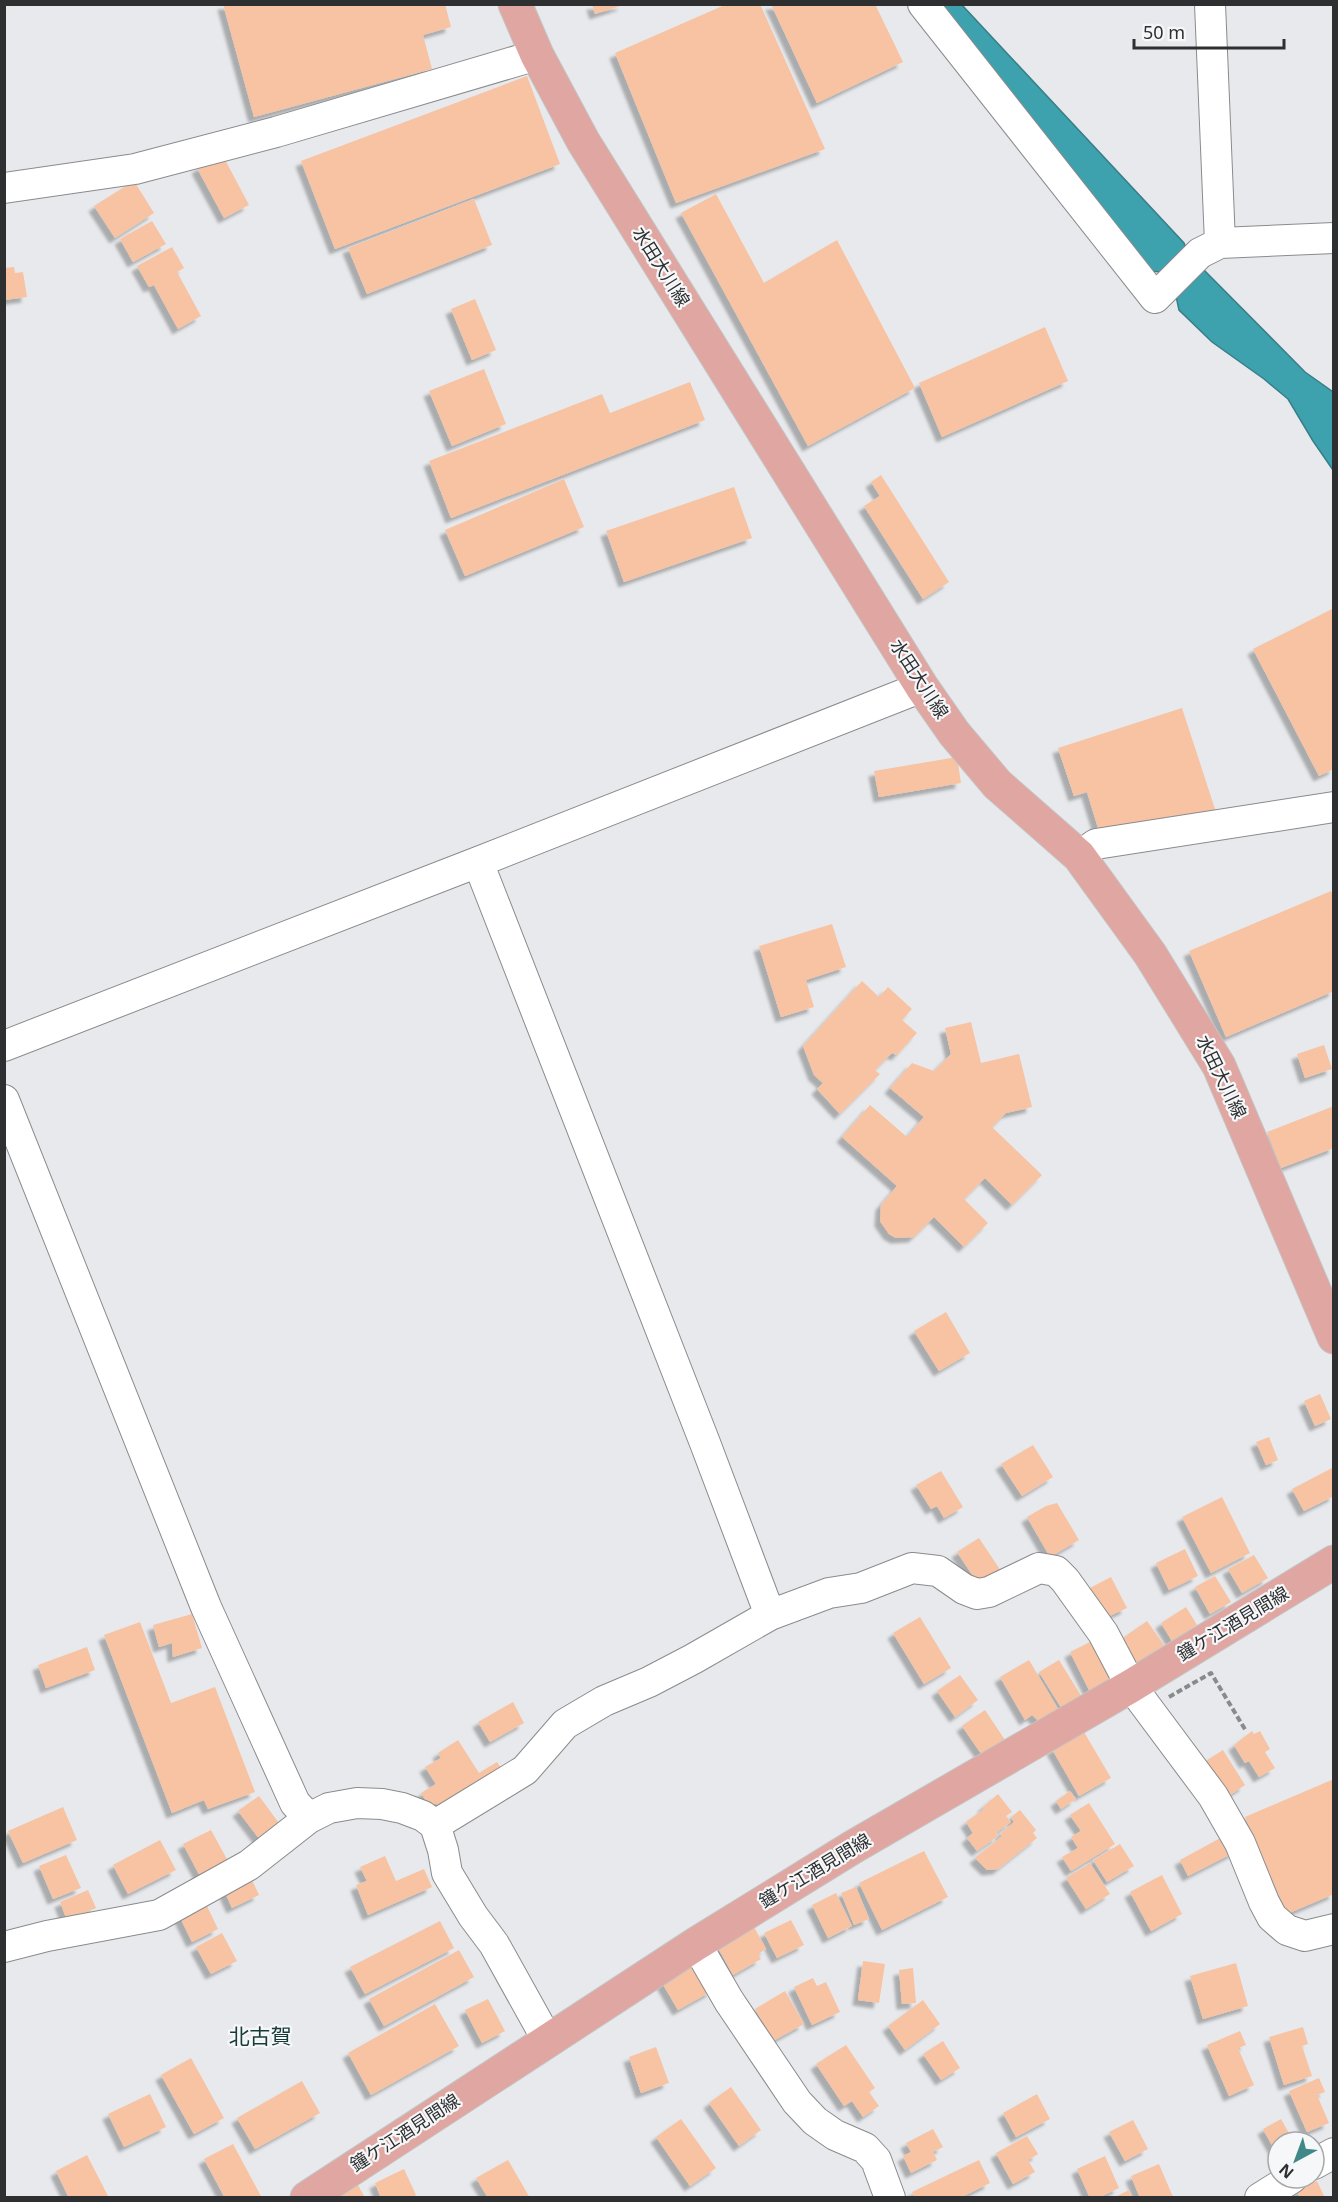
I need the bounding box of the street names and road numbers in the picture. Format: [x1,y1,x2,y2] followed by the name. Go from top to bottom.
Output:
[628,222,696,311] street label: 水田大川線
[885,634,954,723] street label: 水田大川線
[1191,1031,1252,1122] street label: 水田大川線
[1172,1580,1293,1666] street label: 鐘ケ江酒見間線
[754,1827,875,1913] street label: 鐘ケ江酒見間線
[345,2088,464,2177] street label: 鐘ケ江酒見間線

